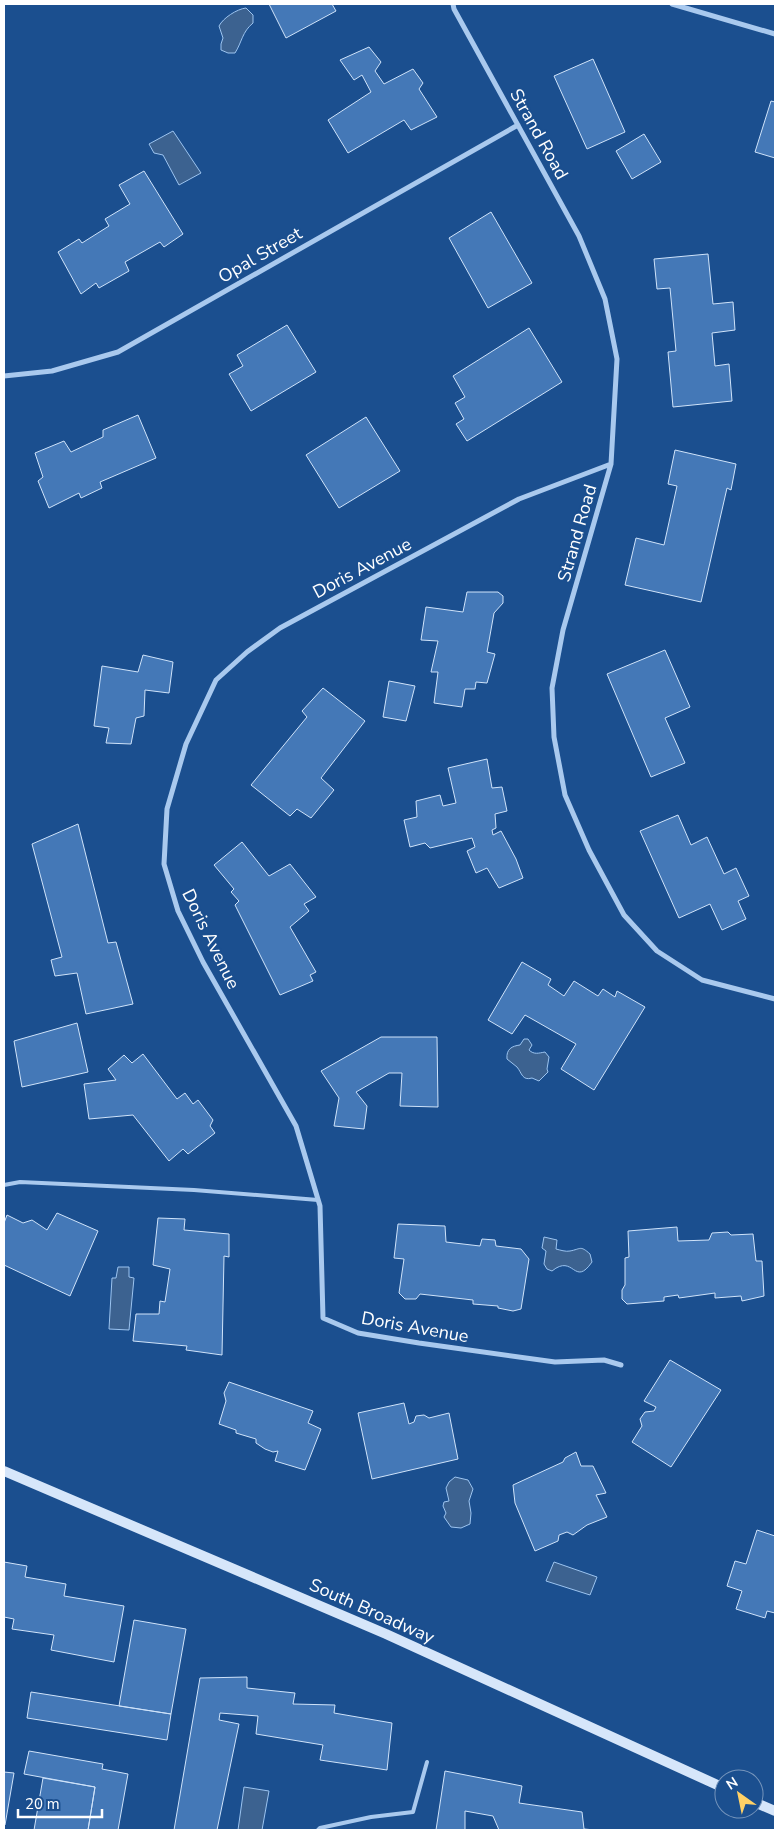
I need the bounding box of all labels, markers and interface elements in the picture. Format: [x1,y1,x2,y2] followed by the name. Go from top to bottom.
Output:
[504,84,574,184] street label: Strand Road
[214,221,307,289] street label: Opal Street
[552,481,602,585] street label: Strand Road
[308,532,416,604] street label: Doris Avenue
[176,885,246,993] street label: Doris Avenue
[359,1306,471,1348] street label: Doris Avenue
[306,1573,439,1650] street label: South Broadway
[714,1769,764,1819] north arrow
[723,1773,742,1794] text: N
[18,1786,101,1818] scale bar
[25,1794,60,1814] text: 20 m

